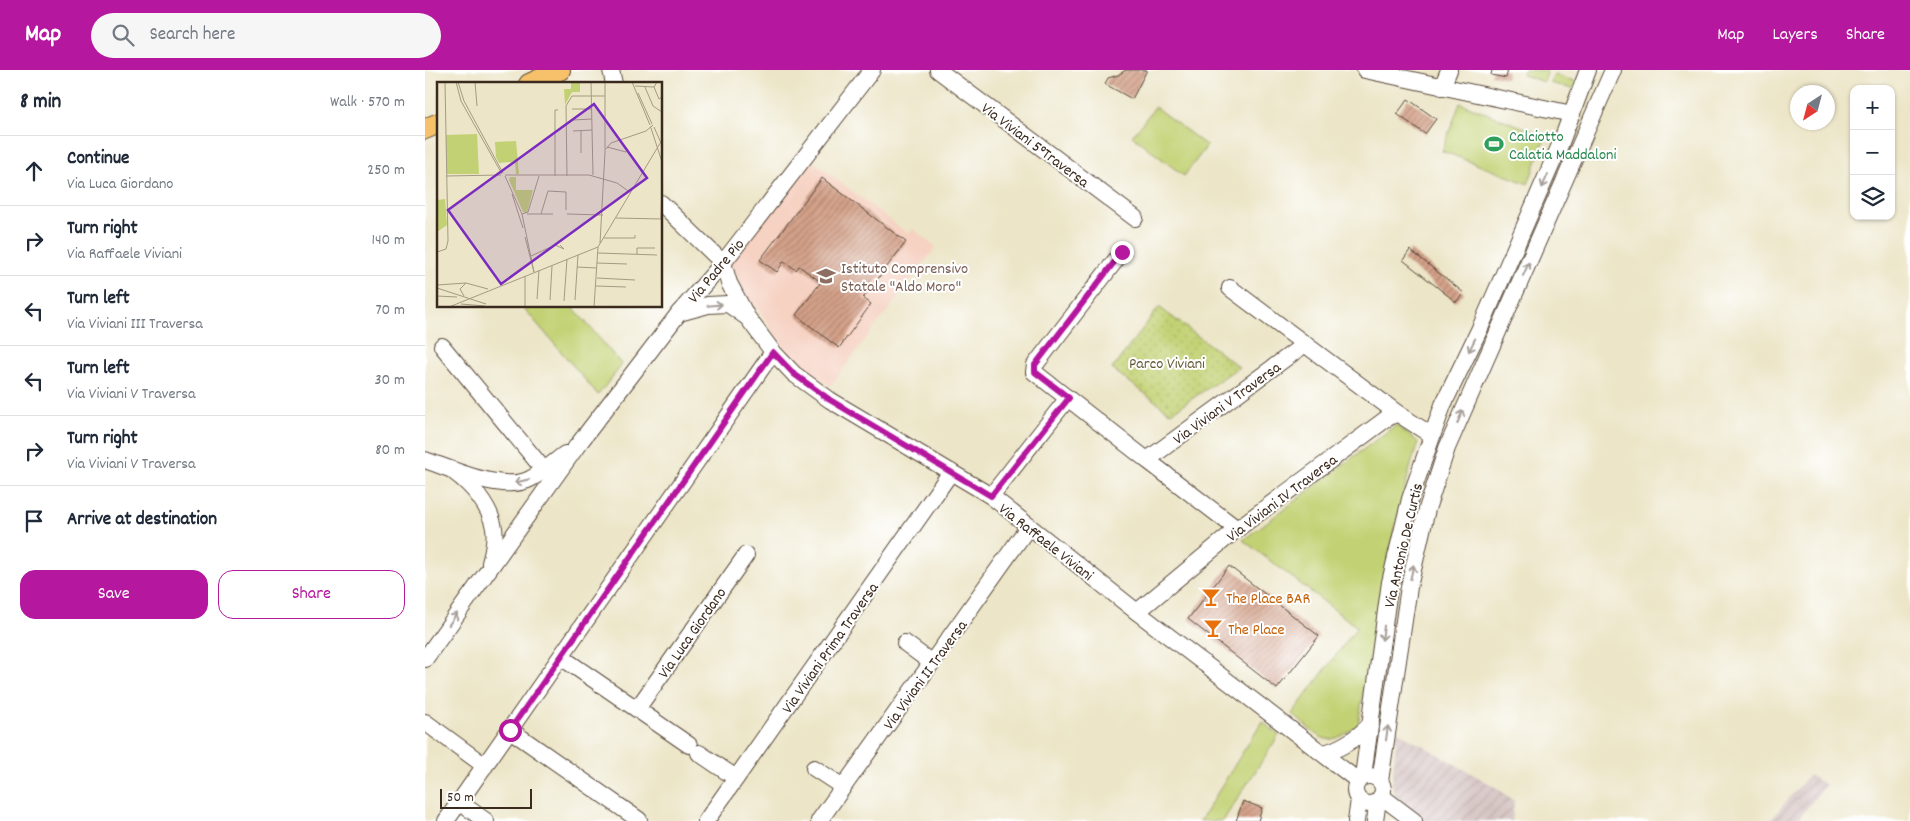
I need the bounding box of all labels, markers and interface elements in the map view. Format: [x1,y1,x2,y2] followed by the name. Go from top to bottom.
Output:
[91,13,441,58] search box
[25,18,61,52] text: Map
[109,21,137,49] icon: search
[149,22,235,49] text: Search here
[1717,23,1744,48] text: Map
[1772,23,1818,48] text: Layers
[1846,23,1885,48] text: Share
[437,82,663,308] inset map
[1790,85,1835,130] north arrow
[1850,85,1895,220] map controls
[1850,85,1895,130] button: +
[20,88,61,118] text: 8 min
[330,91,405,114] text: Walk · 570 m
[976,98,1094,195] street label: Via Viviani 5°Traversa
[1509,126,1616,167] place label: Calciotto Calatia Maddaloni
[1850,130,1895,175] button: −
[1483,133,1505,155] sports icon: Calciotto Calatia Maddaloni
[67,146,129,173] text: Continue
[20,157,48,185] icon: ahead
[367,159,405,182] text: 250 m
[67,173,173,196] text: Via Luca Giordano
[1539,173,1549,188] one-way arrow
[1850,175,1895,220] button: layers
[67,216,138,243] text: Turn right
[20,227,48,255] icon: right
[371,229,405,252] text: 140 m
[683,234,751,309] street label: Via Padre Pio
[1111,241,1134,264] route end
[67,243,182,266] text: Via Raffaele Viviani
[841,258,968,299] place label: Istituto Comprensivo Statale "Aldo Moro"
[1521,262,1531,277] one-way arrow
[815,265,837,287] school or university icon: Istituto Comprensivo Statale "Aldo Moro"
[67,286,130,313] text: Turn left
[20,297,48,325] icon: left
[375,299,405,322] text: 70 m
[706,300,722,310] one-way arrow
[67,313,203,336] text: Via Viviani III Traversa
[1467,337,1476,352] one-way arrow
[1129,353,1205,376] park label: Parco Viviani
[67,356,130,383] text: Turn left
[1169,357,1287,451] street label: Via Viviani V Traversa
[20,367,48,395] icon: left
[375,369,405,392] text: 30 m
[67,383,196,406] text: Via Viviani V Traversa
[1455,410,1465,425] one-way arrow
[67,426,138,453] text: Turn right
[20,437,48,465] icon: right
[375,439,405,462] text: 80 m
[1222,449,1343,548] street label: Via Viviani IV Traversa
[67,453,196,476] text: Via Viviani V Traversa
[514,477,530,486] one-way arrow
[1379,481,1430,610] street label: Via Antonio De Curtis
[993,498,1098,587] street label: Via Raffaele Viviani
[20,507,48,535] icon: arrive
[67,507,217,534] text: Arrive at destination
[1408,565,1417,581] one-way arrow
[20,570,208,619] button: Save
[218,570,405,619] button: Share
[777,578,885,719] street label: Via Viviani Prima Traversa
[653,583,733,684] street label: Via Luca Giordano
[1200,586,1222,608] bar icon: The Place BAR
[1226,588,1310,611] place label: The Place BAR
[448,612,458,626] one-way arrow
[878,615,974,735] street label: Via Viviani II Traversa
[1202,617,1224,639] bar icon: The Place
[1228,619,1284,642] place label: The Place
[1378,624,1388,640] one-way arrow
[499,719,522,742] route start
[1382,725,1392,741] one-way arrow
[440,786,533,809] scale bar
[447,788,474,808] text: 50 m

